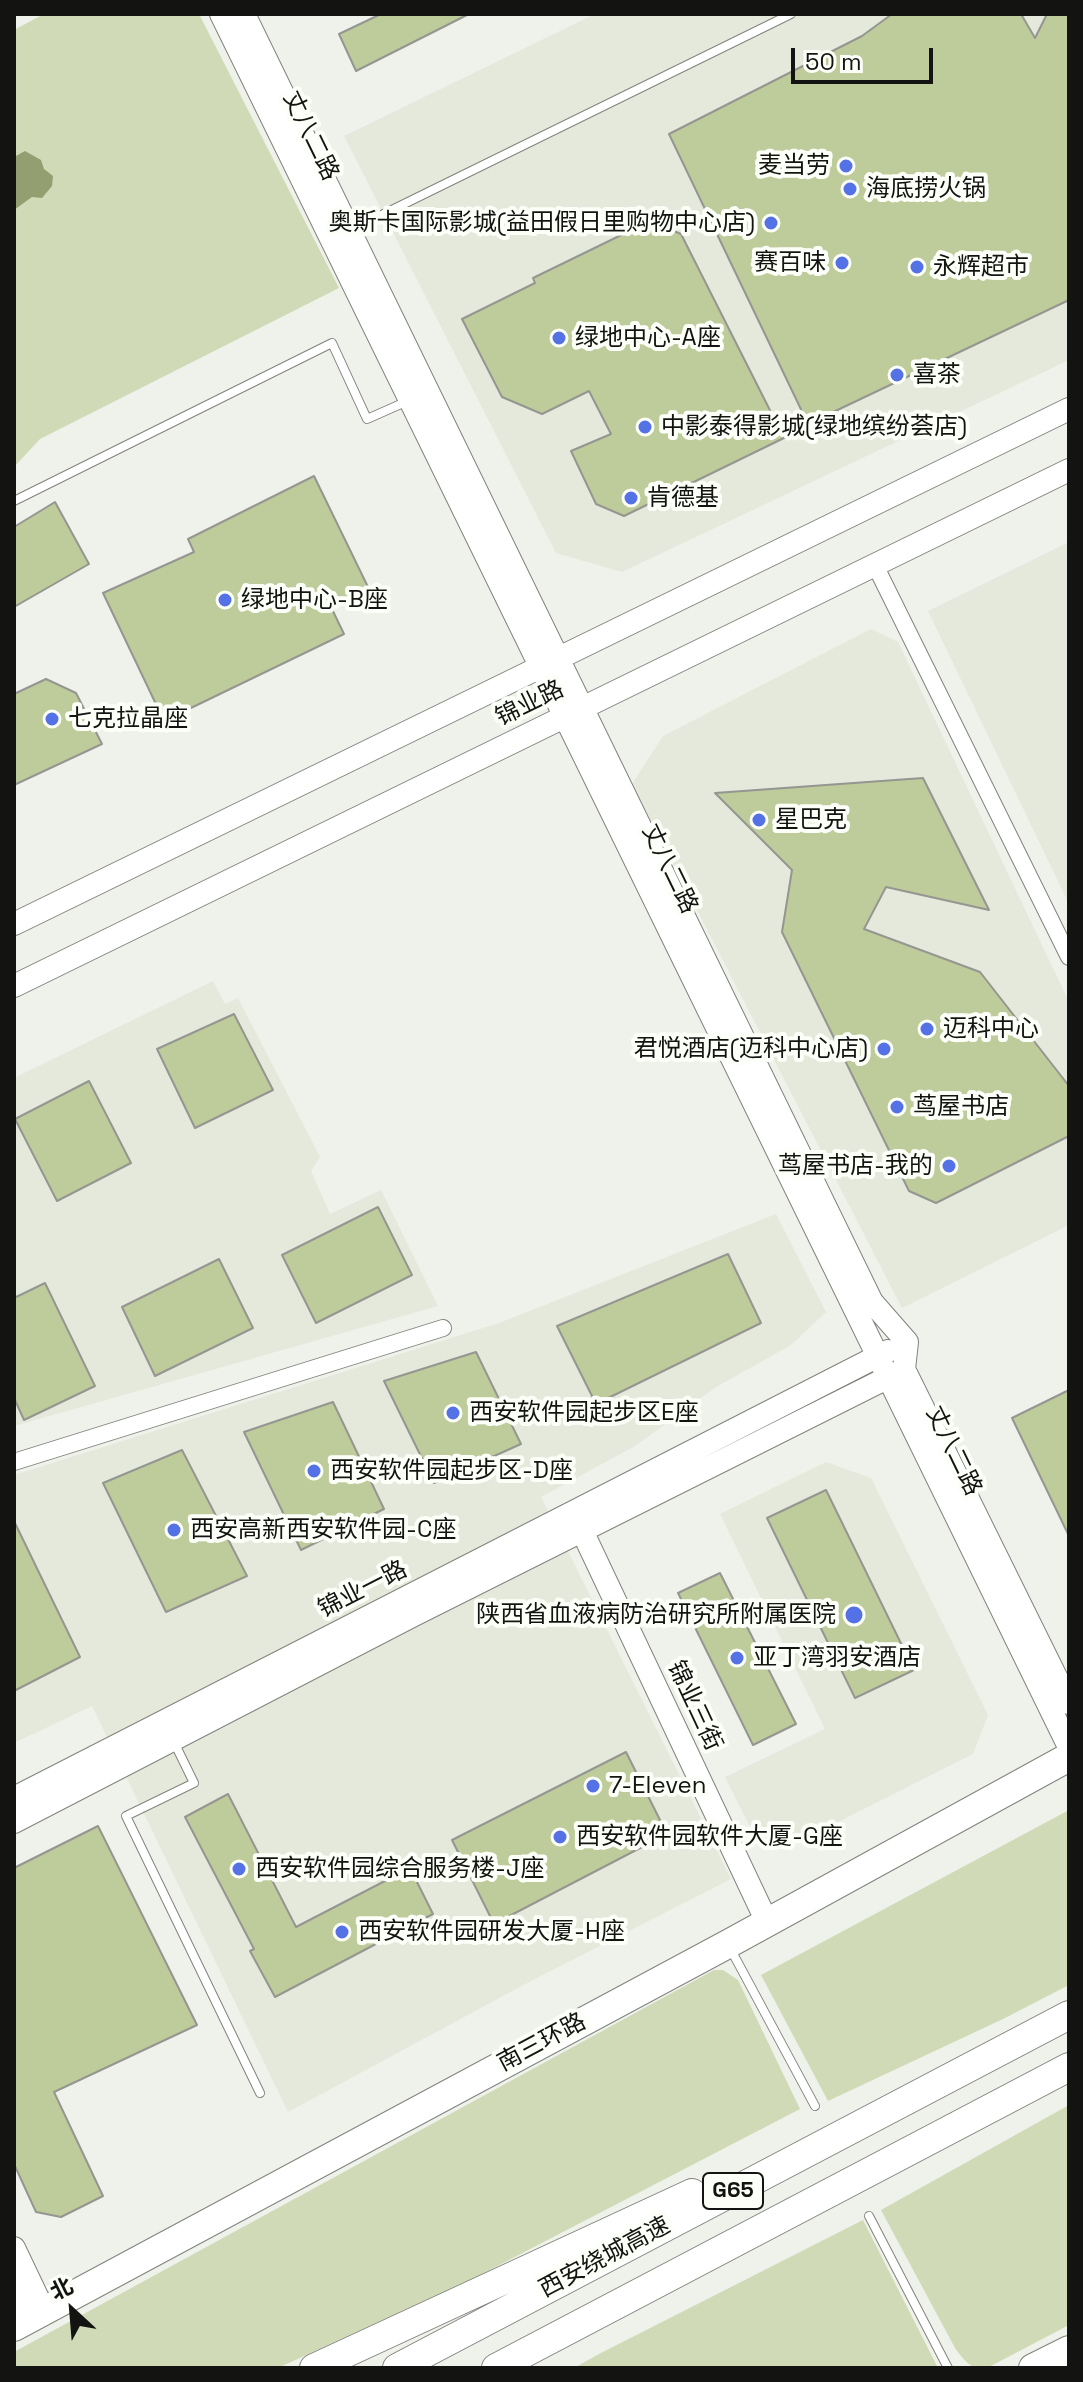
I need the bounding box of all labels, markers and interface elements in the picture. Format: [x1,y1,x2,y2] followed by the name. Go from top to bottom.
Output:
[795,32,937,82] scale bar
[805,46,862,77] text: 50 m
[276,87,344,185] street label: 丈八二路
[758,152,830,180] place label: 麦当劳
[837,157,855,175] marker: 麦当劳
[866,175,986,203] place label: 海底捞火锅
[841,180,859,198] marker: 海底捞火锅
[329,209,755,237] place label: 奥斯卡国际影城(益田假日里购物中心店)
[762,214,780,232] marker: 奥斯卡国际影城(益田假日里购物中心店)
[754,249,826,277] place label: 赛百味
[933,253,1029,281] place label: 永辉超市
[833,254,851,272] marker: 赛百味
[908,258,926,276] marker: 永辉超市
[575,324,721,352] place label: 绿地中心-A座
[550,329,568,347] marker: 绿地中心-A座
[913,361,961,389] place label: 喜茶
[888,366,906,384] marker: 喜茶
[661,413,967,441] place label: 中影泰得影城(绿地缤纷荟店)
[636,418,654,436] marker: 中影泰得影城(绿地缤纷荟店)
[647,484,719,512] place label: 肯德基
[622,489,640,507] marker: 肯德基
[241,586,388,614] place label: 绿地中心-B座
[216,591,234,609] marker: 绿地中心-B座
[491,675,569,733] street label: 锦业路
[68,705,188,733] place label: 七克拉晶座
[43,710,61,728] marker: 七克拉晶座
[775,806,847,834] place label: 星巴克
[750,811,768,829] marker: 星巴克
[635,820,703,918] street label: 丈八二路
[943,1015,1039,1043] place label: 迈科中心
[918,1020,936,1038] marker: 迈科中心
[634,1035,868,1063] place label: 君悦酒店(迈科中心店)
[875,1040,893,1058] marker: 君悦酒店(迈科中心店)
[913,1093,1009,1121] place label: 茑屋书店
[888,1098,906,1116] marker: 茑屋书店
[778,1152,933,1180] place label: 茑屋书店-我的
[940,1157,958,1175] marker: 茑屋书店-我的
[469,1399,699,1427] place label: 西安软件园起步区E座
[919,1402,987,1500] street label: 丈八二路
[444,1404,462,1422] marker: 西安软件园起步区E座
[330,1457,573,1485] place label: 西安软件园起步区-D座
[305,1462,323,1480] marker: 西安软件园起步区-D座
[190,1516,456,1544] place label: 西安高新西安软件园-C座
[165,1521,183,1539] marker: 西安高新西安软件园-C座
[314,1555,412,1625] street label: 锦业一路
[476,1601,836,1629] place label: 陕西省血液病防治研究所附属医院
[843,1604,865,1626] marker: 陕西省血液病防治研究所附属医院
[753,1644,921,1672] place label: 亚丁湾羽安酒店
[728,1649,746,1667] marker: 亚丁湾羽安酒店
[661,1656,727,1756] street label: 锦业三街
[609,1772,707,1800] place label: 7-Eleven
[584,1777,602,1795] marker: 7-Eleven
[576,1823,843,1851] place label: 西安软件园软件大厦-G座
[551,1828,569,1846] marker: 西安软件园软件大厦-G座
[255,1855,544,1883] place label: 西安软件园综合服务楼-J座
[230,1860,248,1878] marker: 西安软件园综合服务楼-J座
[358,1918,625,1946] place label: 西安软件园研发大厦-H座
[333,1923,351,1941] marker: 西安软件园研发大厦-H座
[493,2008,591,2078] street label: 南三环路
[703,2173,763,2209] road number: G65
[535,2211,675,2305] street label: 西安绕城高速
[32,2270,112,2350] north arrow
[45,2271,78,2306] text: 北

